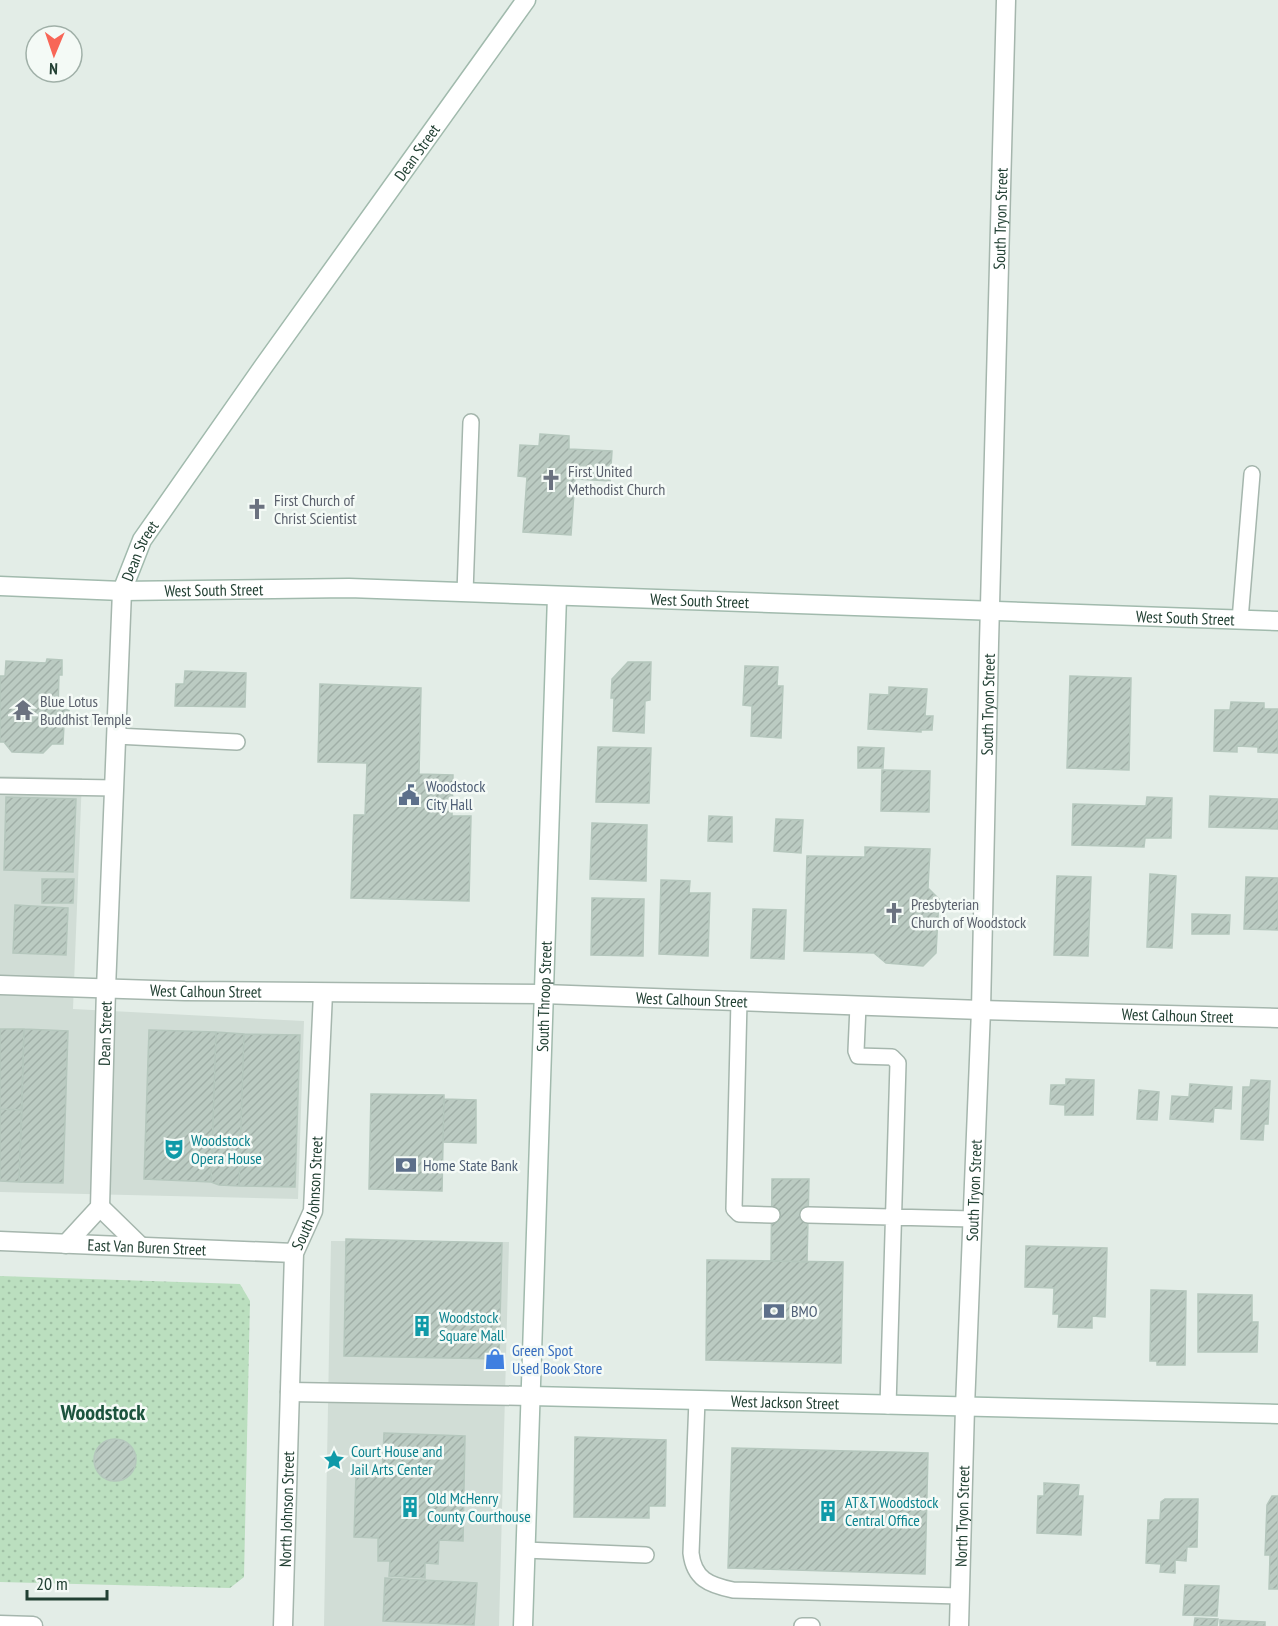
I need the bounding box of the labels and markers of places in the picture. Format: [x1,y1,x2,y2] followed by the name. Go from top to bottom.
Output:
[568,461,665,499] place label: First United Methodist Church
[539,468,563,492] church icon: First United Methodist Church
[274,490,357,528] place label: First Church of Christ Scientist
[245,497,269,521] church icon: First Church of Christ Scientist
[40,691,131,729] place label: Blue Lotus Buddhist Temple
[11,698,35,722] temple icon: Blue Lotus Buddhist Temple
[426,776,486,814] place label: Woodstock City Hall
[397,783,421,807] public building icon: Woodstock City Hall
[911,894,1027,932] place label: Presbyterian Church of Woodstock
[882,901,906,925] church icon: Presbyterian Church of Woodstock
[191,1130,262,1168] place label: Woodstock Opera House
[162,1137,186,1161] theatre icon: Woodstock Opera House
[394,1153,418,1177] bank icon: Home State Bank
[423,1155,519,1175] place label: Home State Bank
[762,1299,786,1323] bank icon: BMO
[791,1301,818,1321] place label: BMO
[439,1307,505,1345] place label: Woodstock Square Mall
[410,1314,434,1338] building icon: Woodstock Square Mall
[512,1340,602,1378] place label: Green Spot Used Book Store
[483,1347,507,1371] shop icon: Green Spot Used Book Store
[350,1441,443,1479] place label: Court House and Jail Arts Center
[322,1448,346,1472] place icon: Court House and Jail Arts Center
[427,1488,531,1526] place label: Old McHenry County Courthouse
[845,1492,939,1530] place label: AT&T Woodstock Central Office
[398,1495,422,1519] building icon: Old McHenry County Courthouse
[816,1499,840,1523] building icon: AT&T Woodstock Central Office

